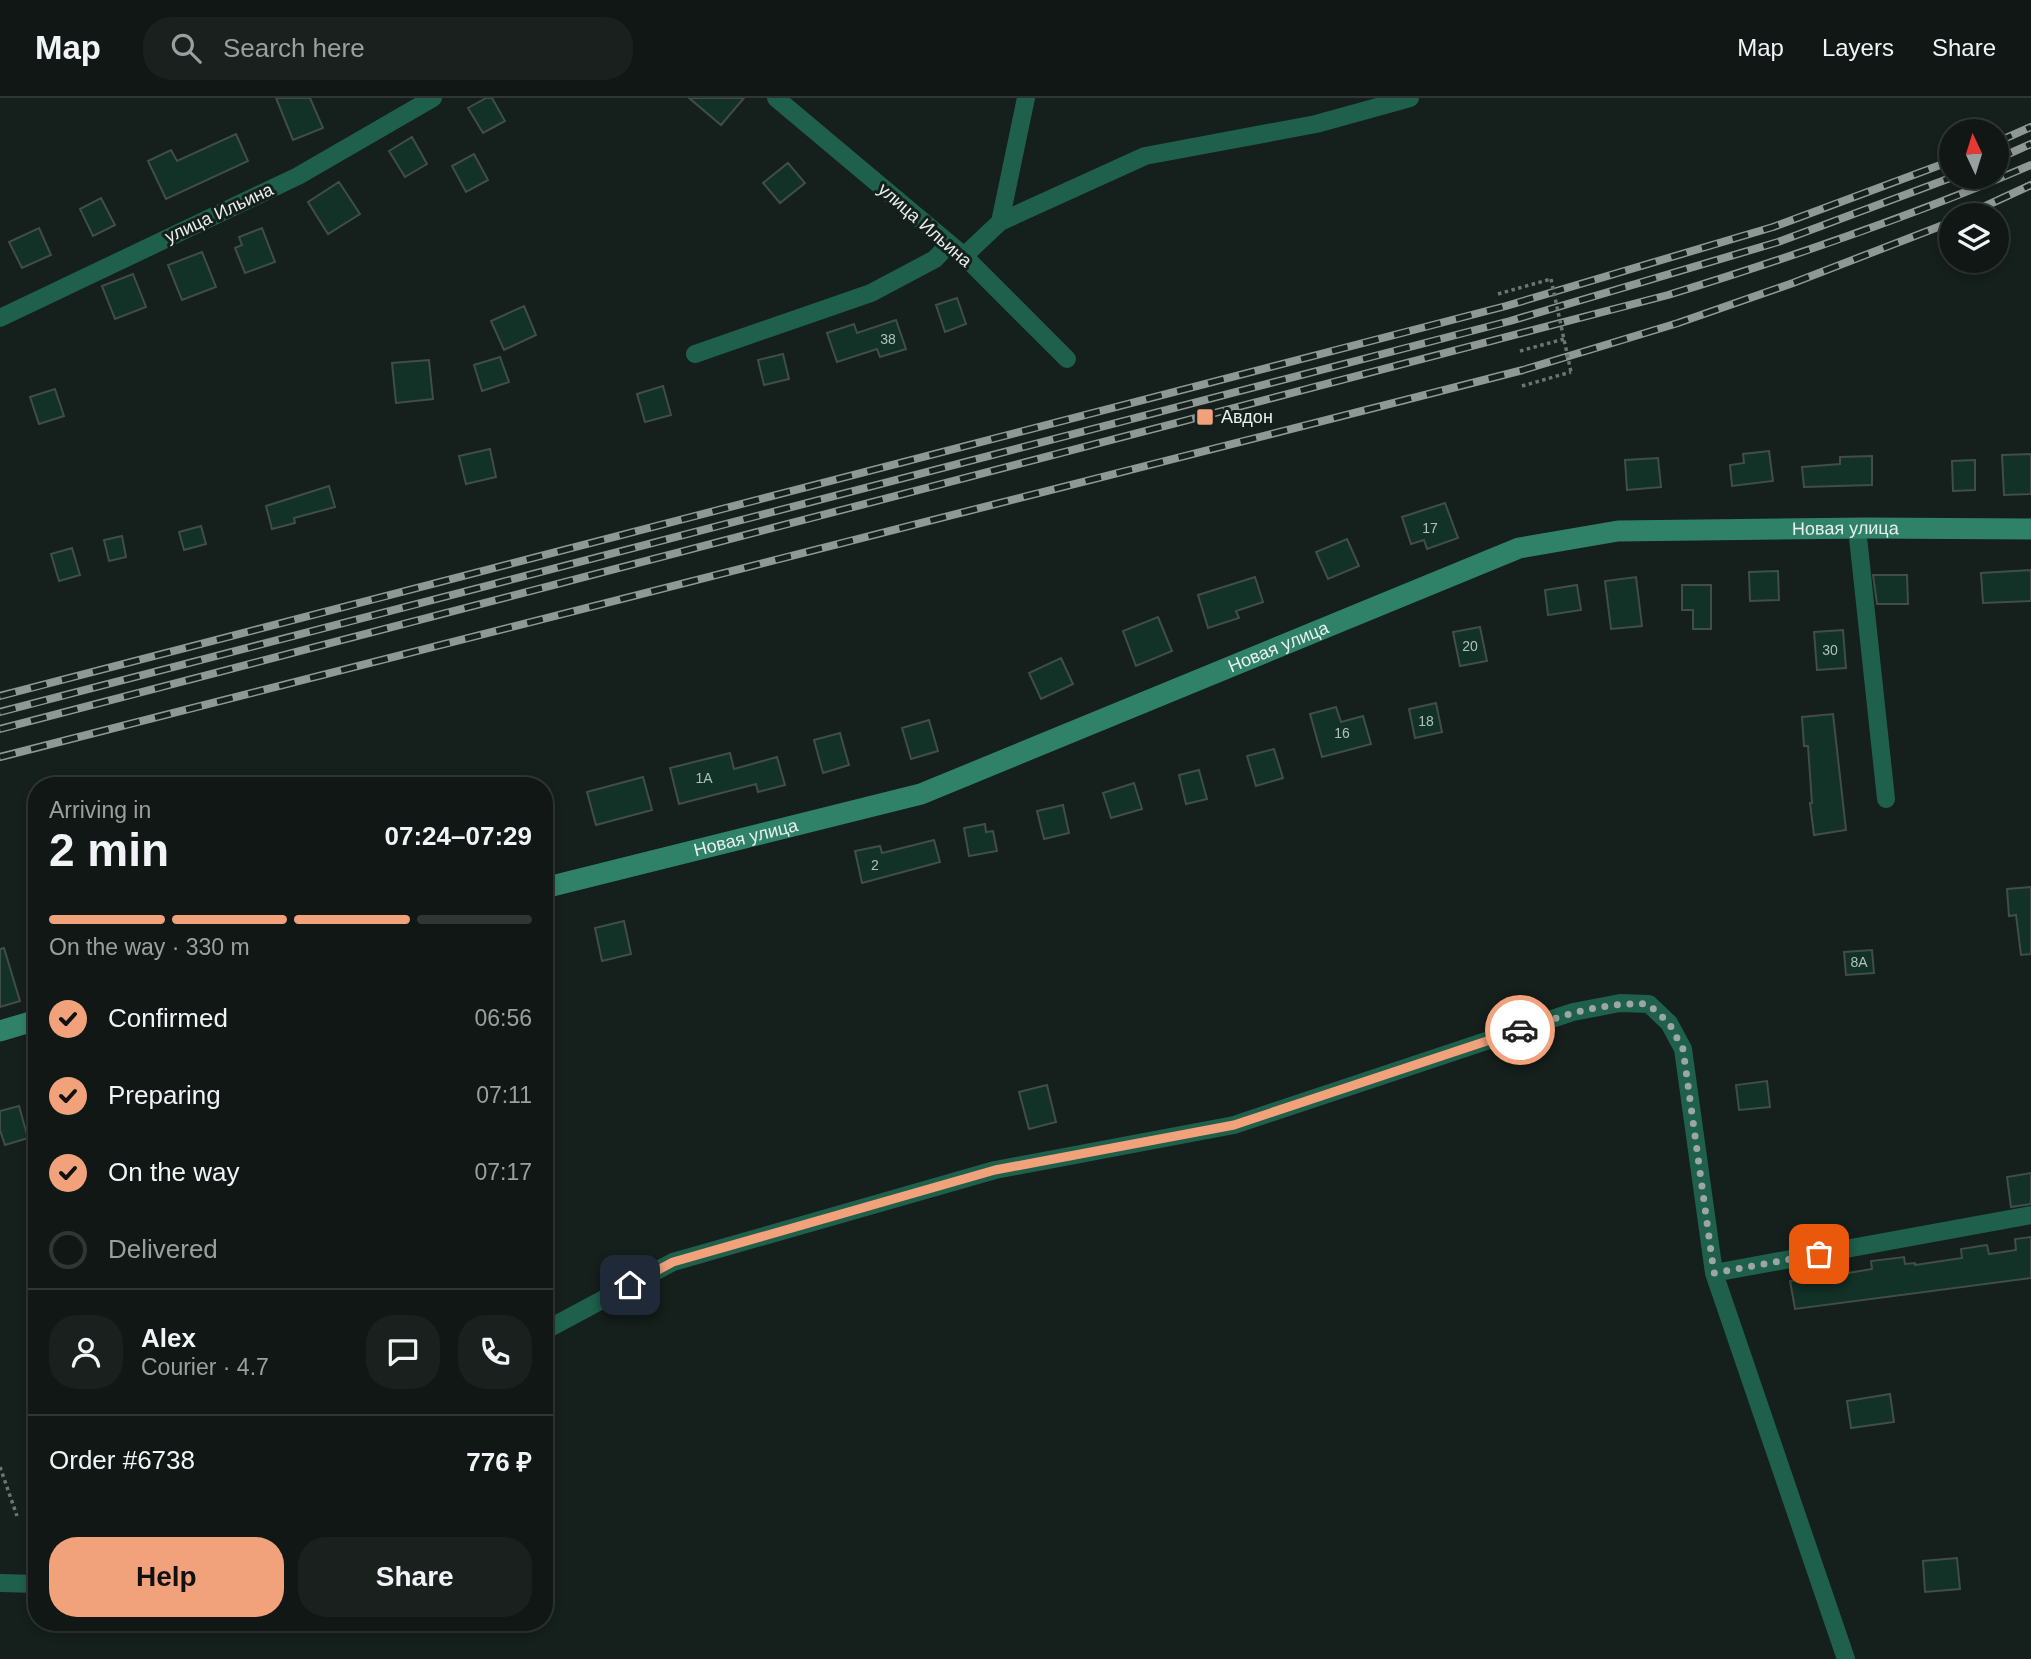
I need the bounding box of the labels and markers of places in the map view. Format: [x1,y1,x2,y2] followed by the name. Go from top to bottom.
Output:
[1195,407,1215,427] marker: Авдон
[1221,407,1273,427] place label: Авдон
[1789,1224,1849,1284] pin
[600,1255,660,1315] pin

